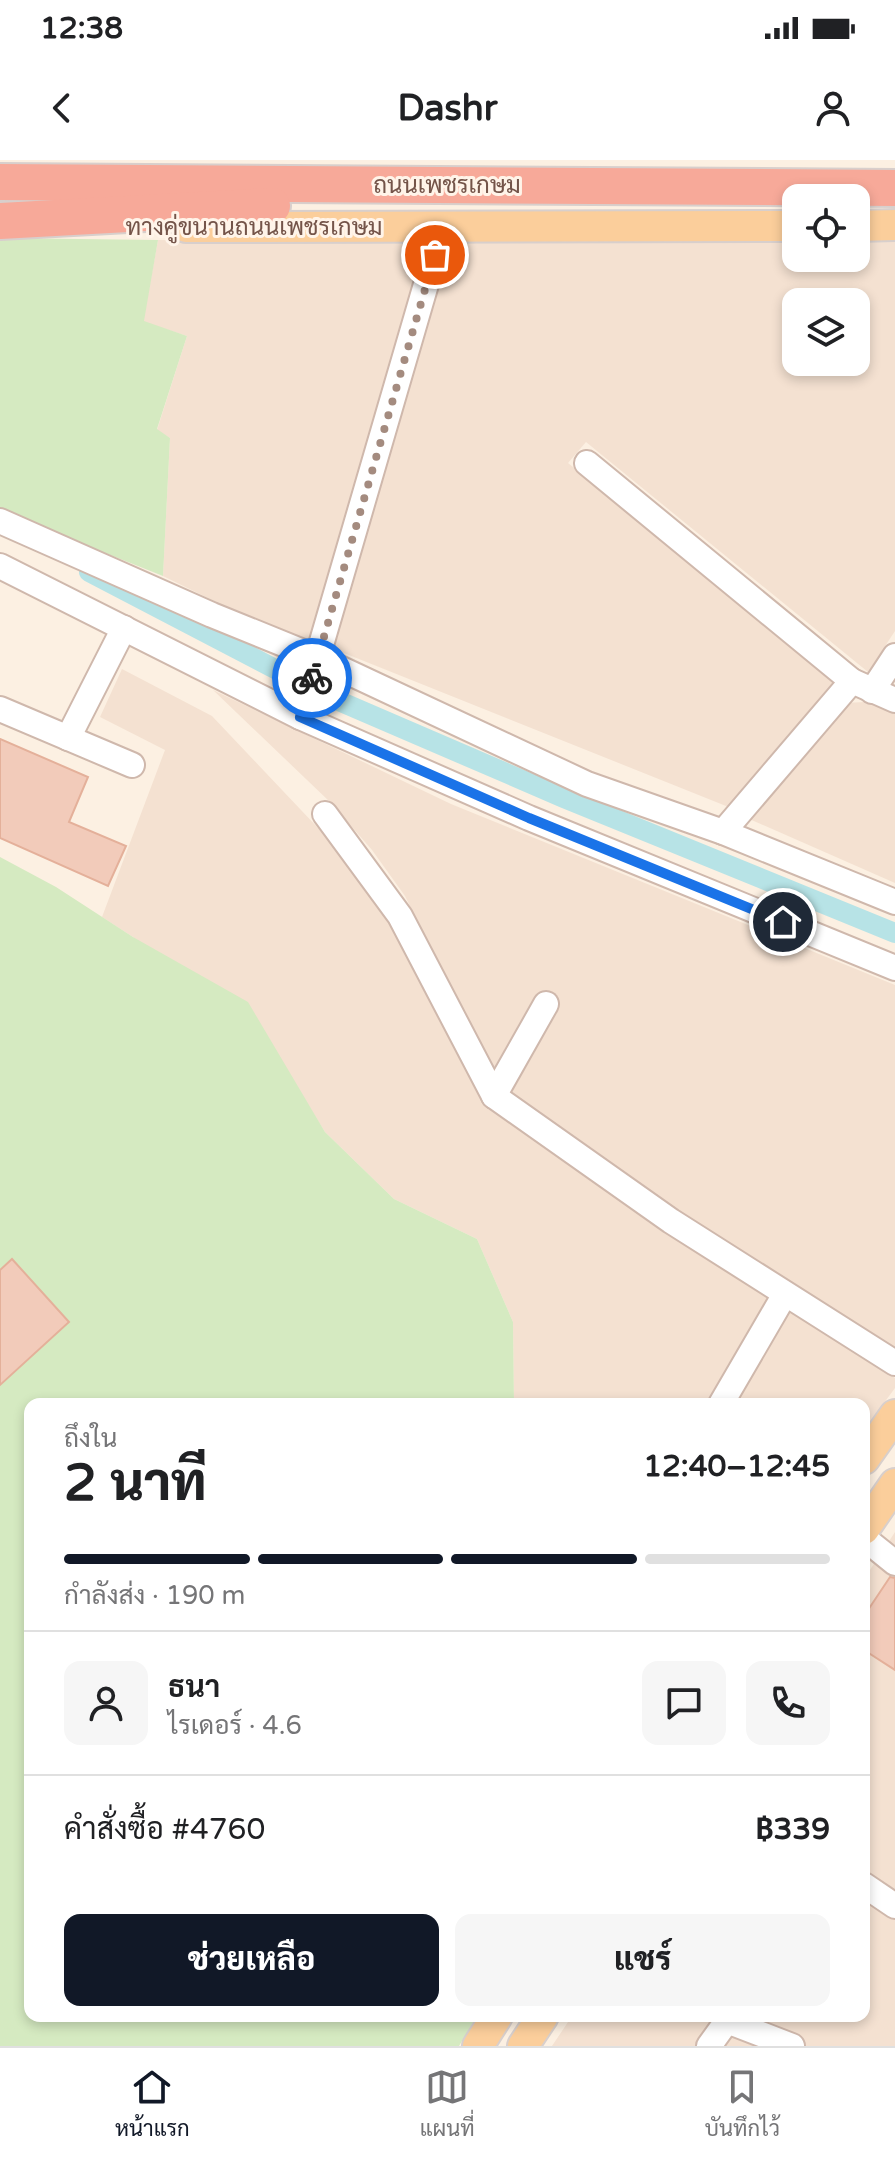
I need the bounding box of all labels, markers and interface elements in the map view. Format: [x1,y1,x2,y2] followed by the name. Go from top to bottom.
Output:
[40,10,123,47] text: 12:38
[40,86,84,130] icon: back
[811,86,855,130] icon: person
[398,87,497,130] text: Dashr
[373,171,521,200] street label: ถนนเพชรเกษม
[782,184,870,376] map controls
[782,184,870,272] button: locate
[126,213,382,244] street label: ทางคู่ขนานถนนเพชรเกษม
[401,221,469,289] pin
[413,233,457,277] icon: bag
[782,288,870,376] button: layers
[272,638,352,718] courier
[290,656,334,700] icon: bike
[749,888,817,956] pin
[761,900,805,944] icon: home
[64,1423,117,1454] text: ถึงใน
[643,1448,830,1485] text: 12:40–12:45
[64,1452,207,1515] text: 2 นาที
[64,1580,245,1611] text: กำลังส่ง · 190 m
[64,1661,148,1745] button: person
[642,1661,726,1745] button: chat
[746,1661,830,1745] button: phone
[168,1669,220,1706] text: ธนา
[168,1710,302,1741] text: ไรเดอร์ · 4.6
[64,1811,265,1848] text: คำสั่งซื้อ #4760
[755,1811,830,1848] text: ฿339
[64,1914,439,2006] button: ช่วยเหลือ
[455,1914,830,2006] button: แชร์
[115,2065,190,2142] tab: หน้าแรก
[420,2065,475,2142] tab: แผนที่
[705,2065,780,2142] tab: บันทึกไว้

